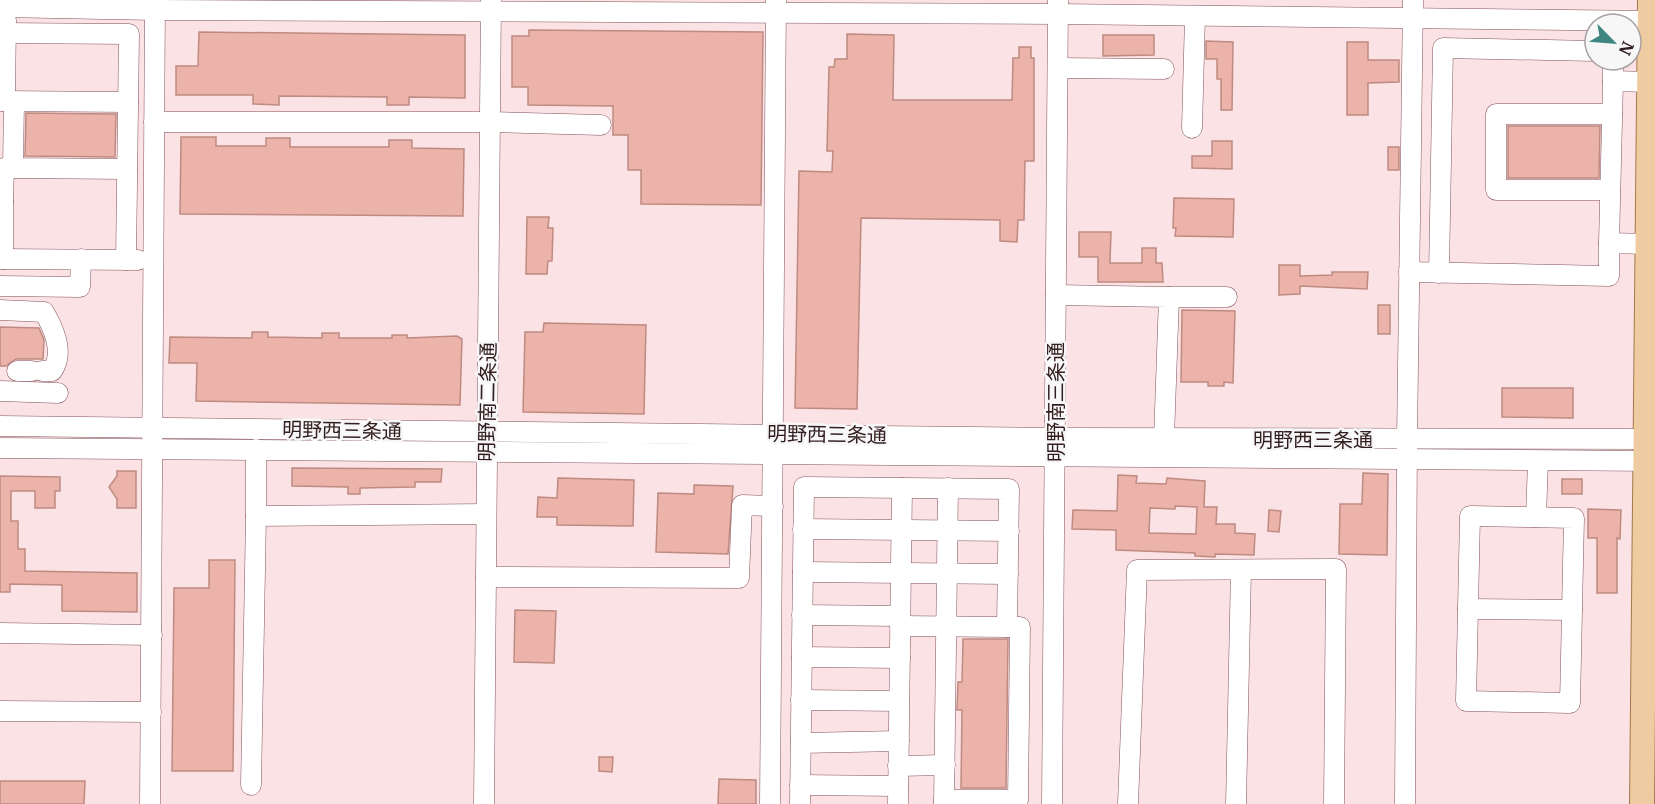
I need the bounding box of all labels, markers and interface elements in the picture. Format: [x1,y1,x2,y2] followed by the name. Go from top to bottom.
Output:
[1583,12,1643,72] north arrow
[1615,38,1638,59] text: N
[473,342,501,462] street label: 明野南二条通
[1043,342,1068,462] street label: 明野南三条通
[282,416,402,444] street label: 明野西三条通
[767,420,887,448] street label: 明野西三条通
[1253,427,1373,452] street label: 明野西三条通

